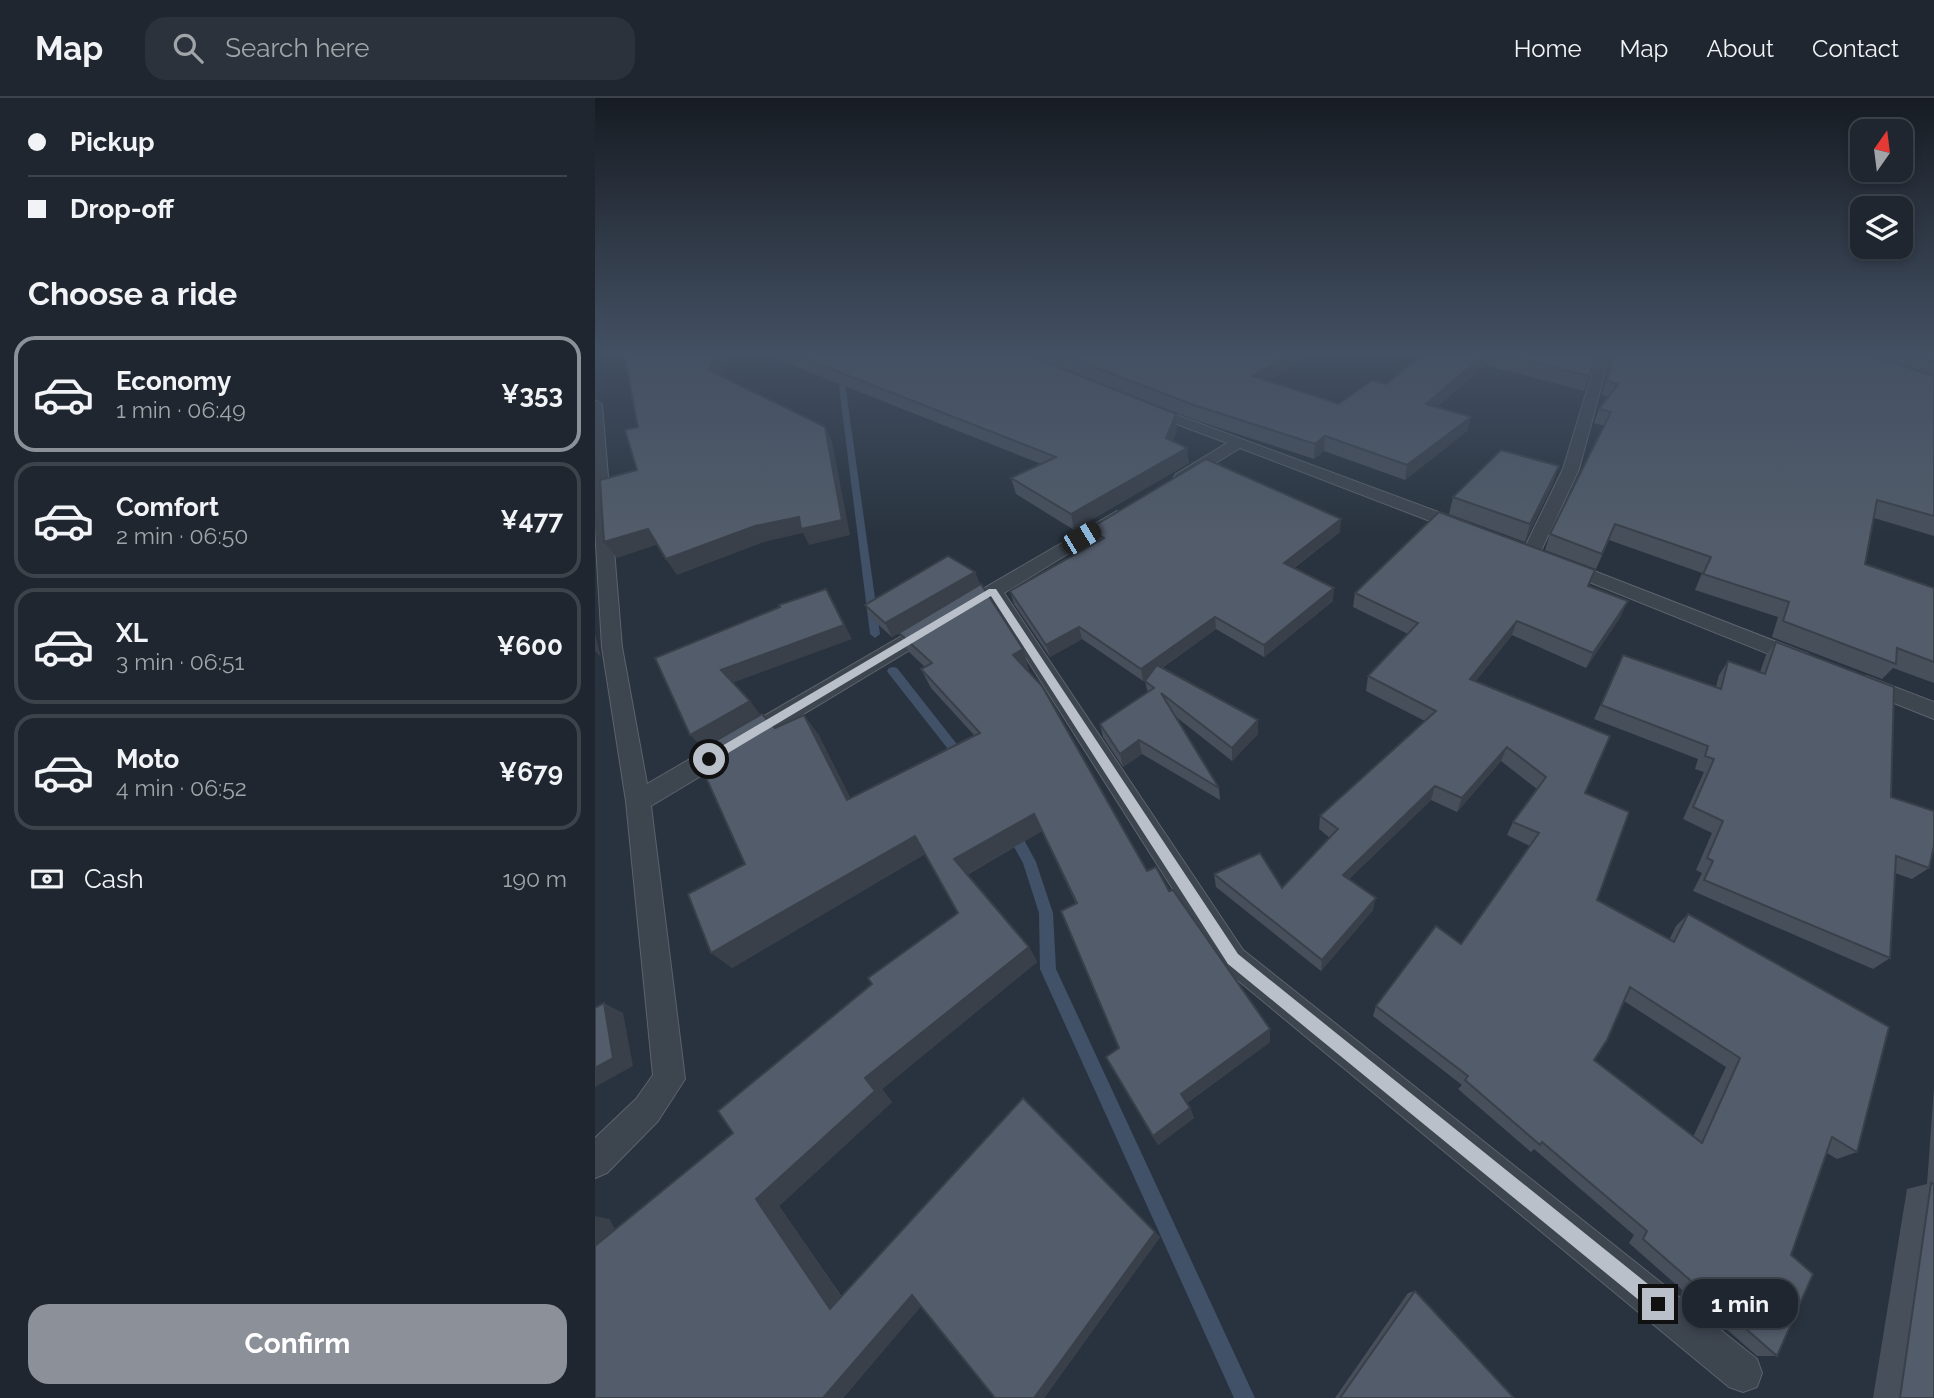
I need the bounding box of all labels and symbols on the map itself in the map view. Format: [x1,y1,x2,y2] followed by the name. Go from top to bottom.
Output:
[1850,119,1913,182] north arrow
[1058,518,1105,558] car
[693,743,725,775] route start
[1683,1280,1798,1328] callout: 1 min
[1642,1288,1674,1320] route end

